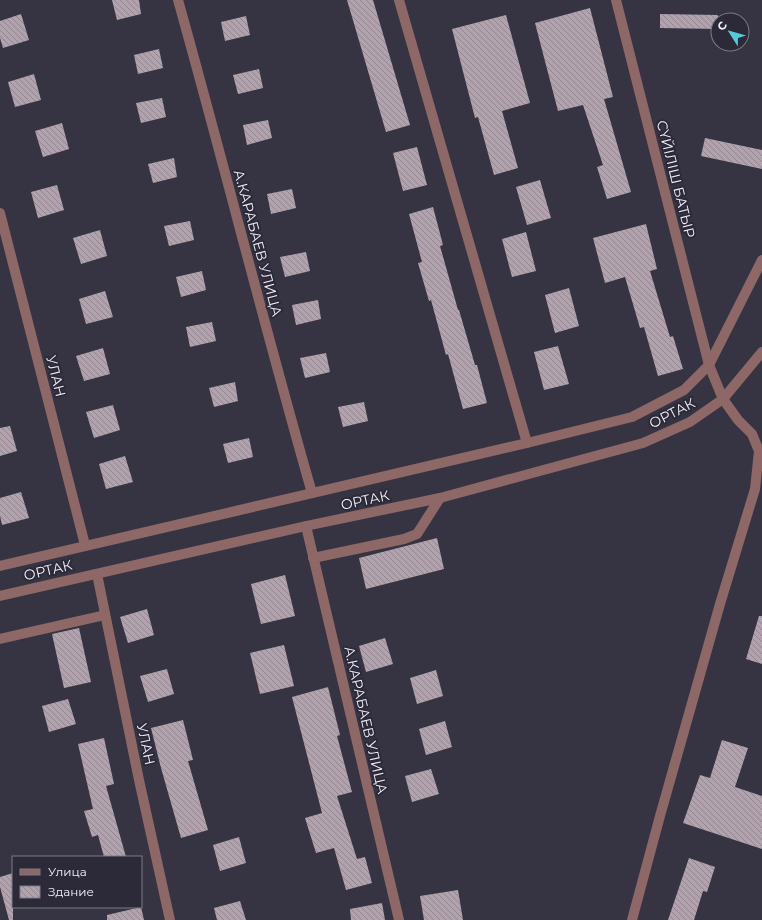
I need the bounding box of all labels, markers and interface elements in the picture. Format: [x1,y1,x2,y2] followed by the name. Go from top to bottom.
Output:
[710,12,750,52] north arrow
[714,19,730,33] text: С
[653,118,699,240] street label: СҮЙІЛІШ БАТЫР
[230,168,286,319] street label: А.КАРАБАЕВ УЛИЦА
[42,353,70,399] street label: УЛАН
[646,394,698,432] street label: ОРТАК
[339,486,391,514] street label: ОРТАК
[22,556,74,584] street label: ОРТАК
[340,644,392,796] street label: А.КАРАБАЕВ УЛИЦА
[133,722,159,766] street label: УЛАН
[12,856,142,908] legend
[48,864,87,879] text: Улица
[48,884,94,899] text: Здание

